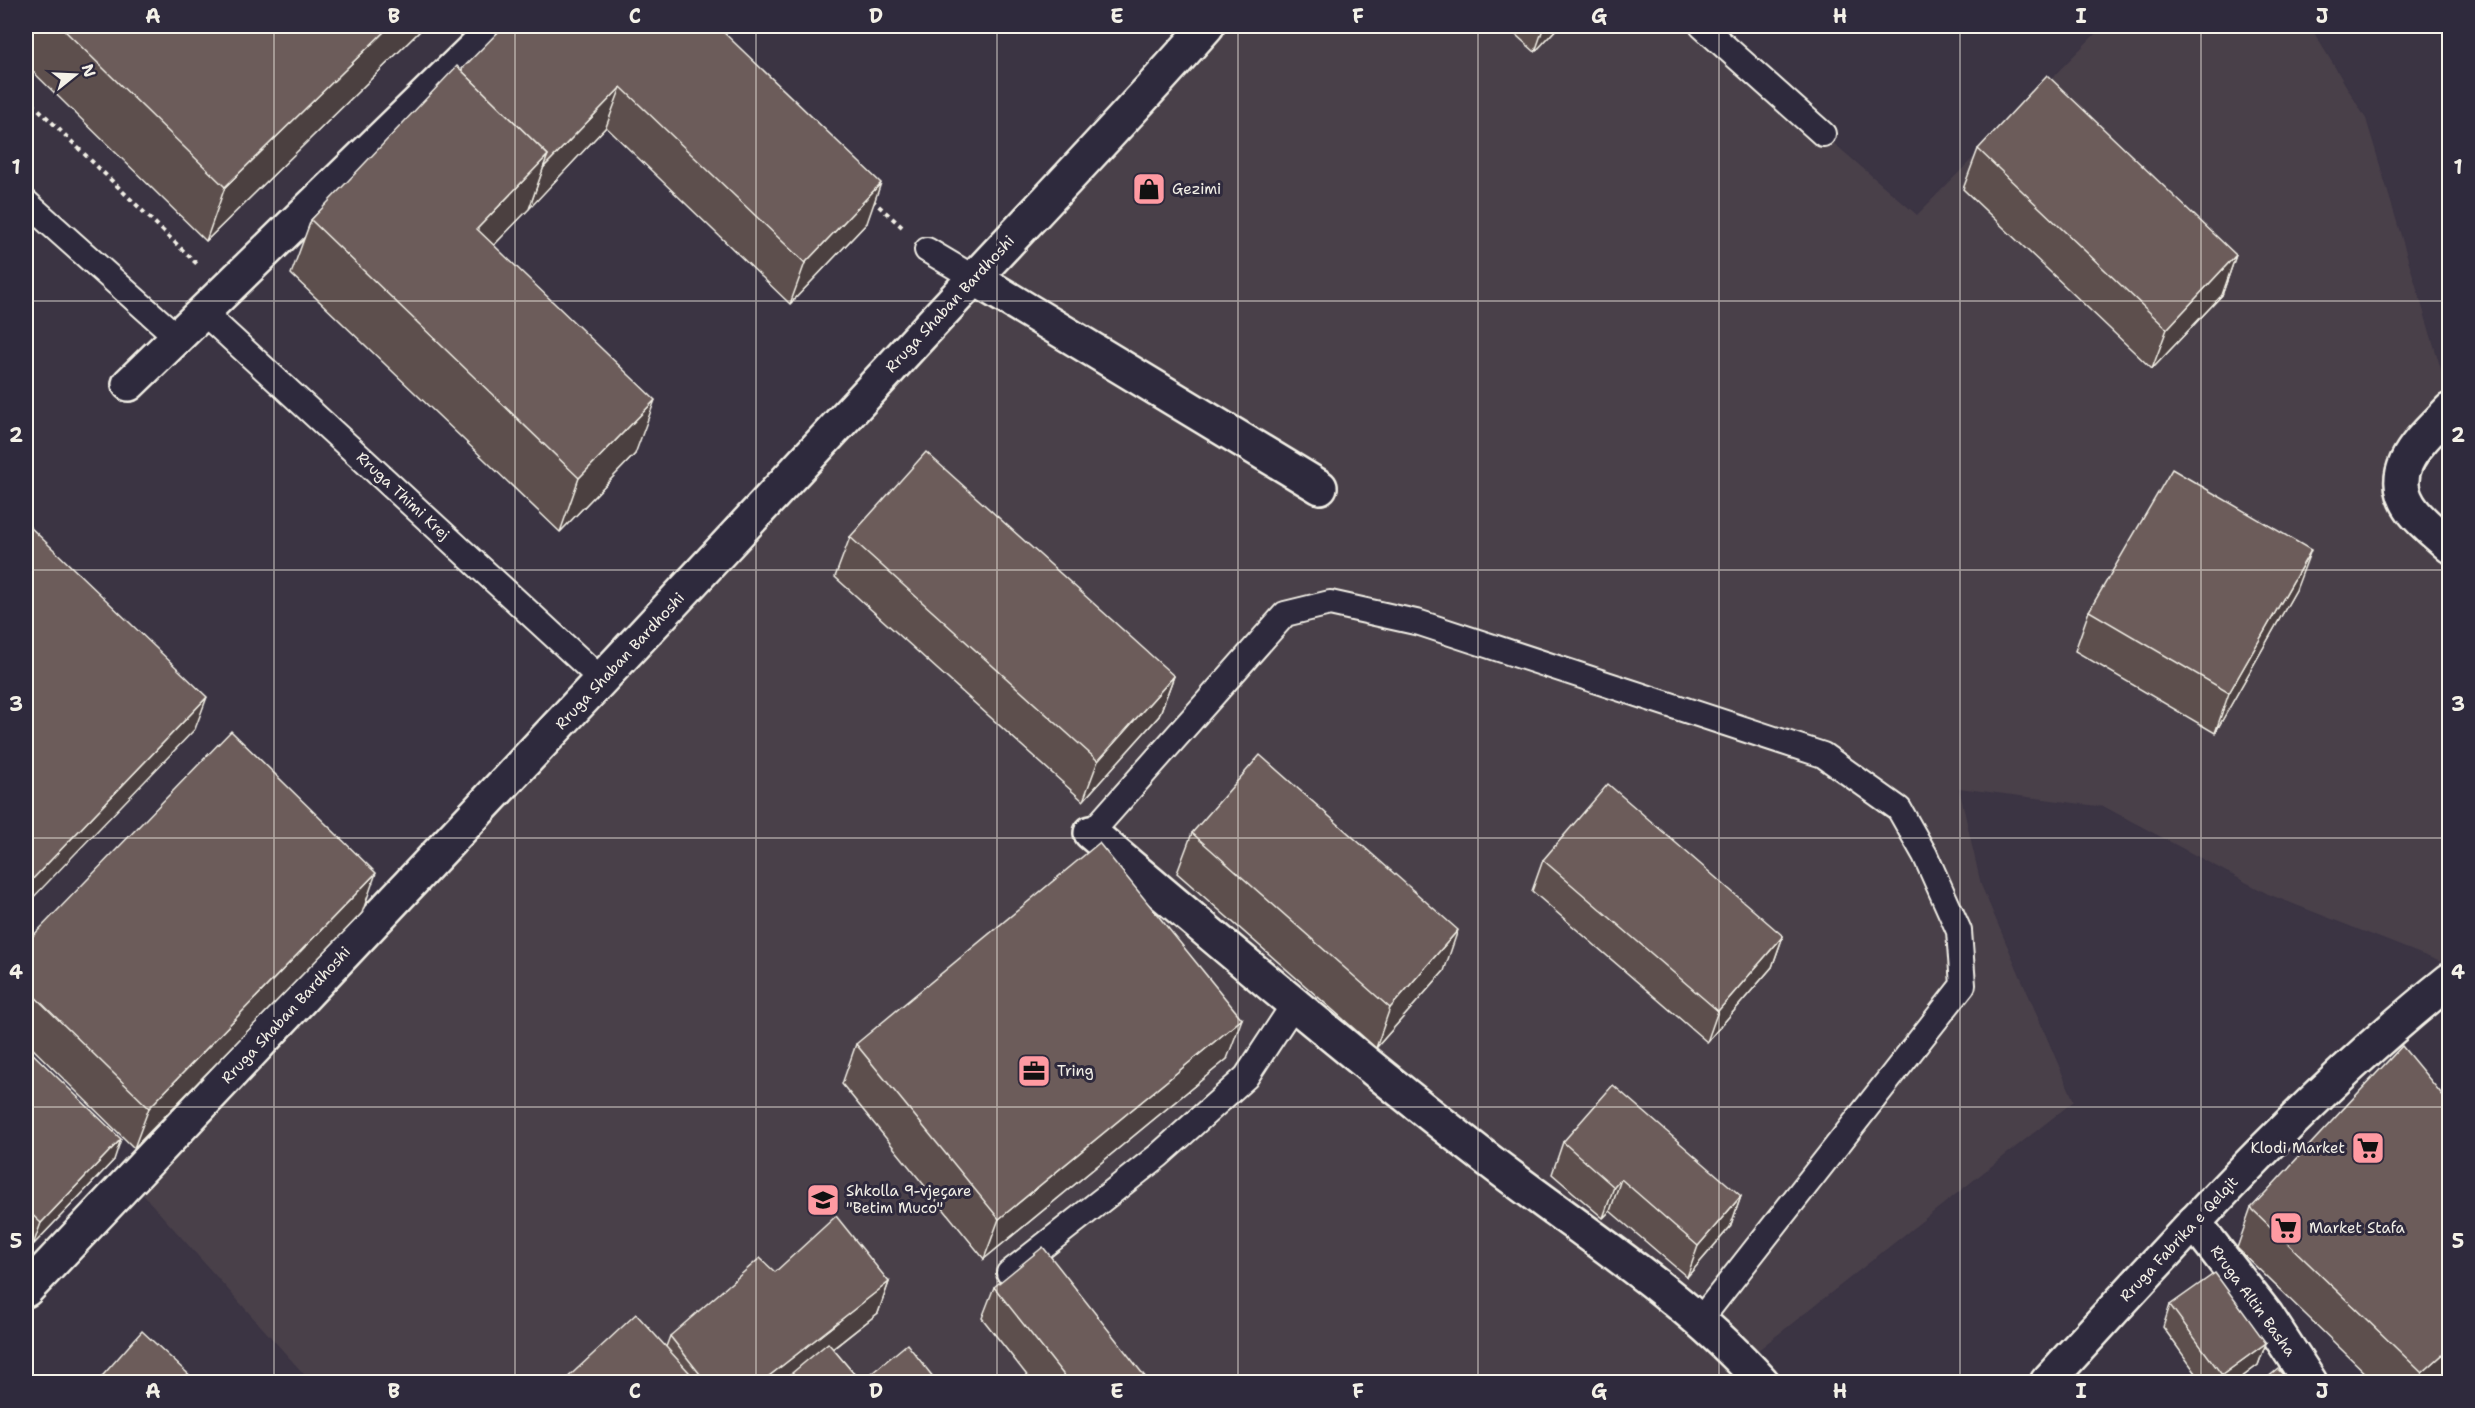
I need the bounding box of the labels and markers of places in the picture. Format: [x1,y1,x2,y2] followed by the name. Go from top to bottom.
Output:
[1131,171,1167,207] shop icon: Gezimi
[1172,179,1221,199] place label: Gezimi
[1016,1053,1052,1089] office icon: Tring
[1057,1061,1094,1081] place label: Tring
[2350,1130,2386,1166] supermarket icon: Klodi Market
[2250,1138,2345,1158] place label: Klodi Market
[846,1181,972,1218] place label: Shkolla 9-vjeçare "Betim Muco"
[805,1182,841,1218] school or university icon: Shkolla 9-vjeçare "Betim Muco"
[2268,1210,2304,1246] supermarket icon: Market Stafa
[2309,1218,2405,1238] place label: Market Stafa

